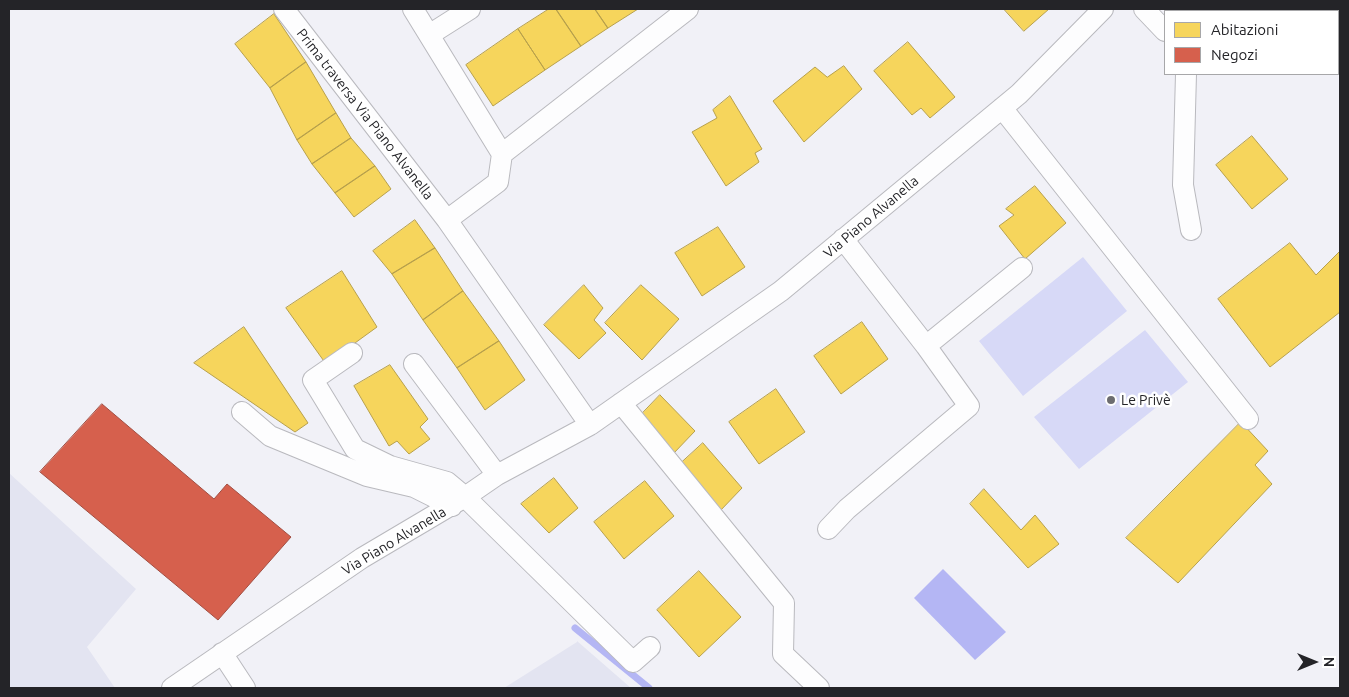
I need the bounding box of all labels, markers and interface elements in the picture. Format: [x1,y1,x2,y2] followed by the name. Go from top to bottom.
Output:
[1164,10,1339,75] legend
[1211,21,1278,38] text: Abitazioni
[293,25,437,203] street label: Prima traversa Via Piano Alvanella
[1211,46,1258,63] text: Negozi
[820,172,922,262] street label: Via Piano Alvanella
[1121,392,1171,408] place label: Le Privè
[1105,394,1117,406] marker: Le Privè
[339,503,449,579] street label: Via Piano Alvanella
[1289,637,1339,687] north arrow
[1321,657,1337,667] text: N

